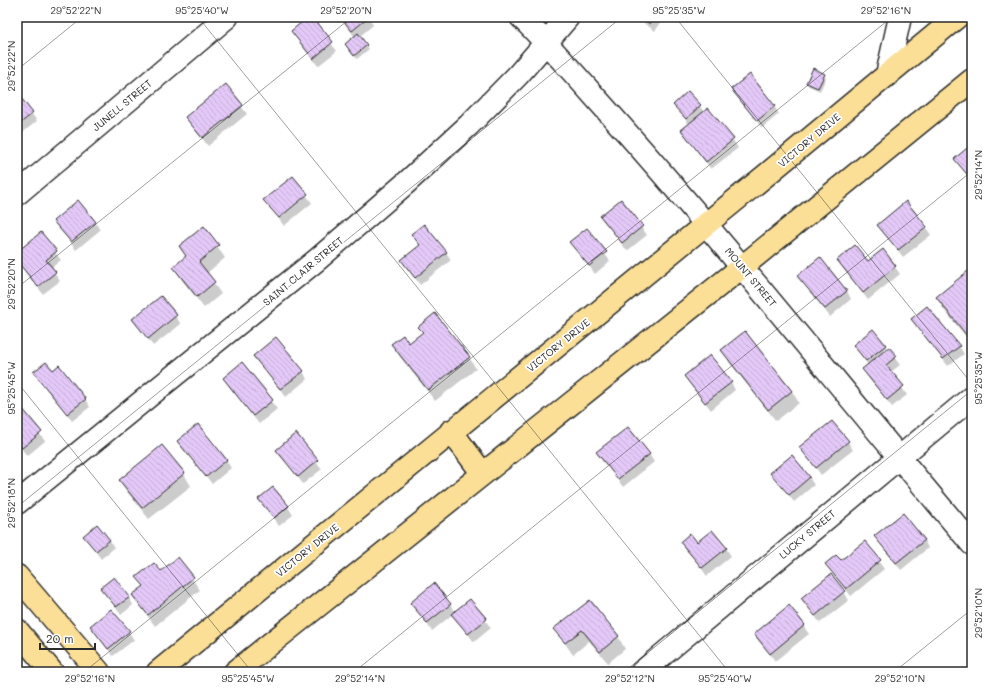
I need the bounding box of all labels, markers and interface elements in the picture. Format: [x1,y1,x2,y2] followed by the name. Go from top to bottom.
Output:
[51,3,102,17] text: 29°52'22"N
[175,3,229,17] text: 95°25'40"W
[320,3,372,17] text: 29°52'20"N
[652,3,706,17] text: 95°25'35"W
[861,3,911,17] text: 29°52'16"N
[4,41,18,92] text: 29°52'22"N
[89,76,155,134] street label: JUNELL STREET
[775,110,843,170] street label: VICTORY DRIVE
[971,150,985,200] text: 29°52'14"N
[260,233,347,309] street label: SAINT CLAIR STREET
[722,244,780,310] street label: MOUNT STREET
[4,258,18,310] text: 29°52'20"N
[524,315,593,375] street label: VICTORY DRIVE
[971,351,985,405] text: 95°25'35"W
[4,361,18,415] text: 95°25'45"W
[4,478,18,528] text: 29°52'18"N
[776,506,838,562] street label: LUCKY STREET
[273,520,342,580] street label: VICTORY DRIVE
[971,588,985,638] text: 29°52'10"N
[40,625,95,651] scale bar
[46,630,74,646] text: 20 m
[65,671,115,685] text: 29°52'16"N
[221,671,275,685] text: 95°25'45"W
[335,671,385,685] text: 29°52'14"N
[605,671,655,685] text: 29°52'12"N
[698,671,752,685] text: 95°25'40"W
[875,671,925,685] text: 29°52'10"N

